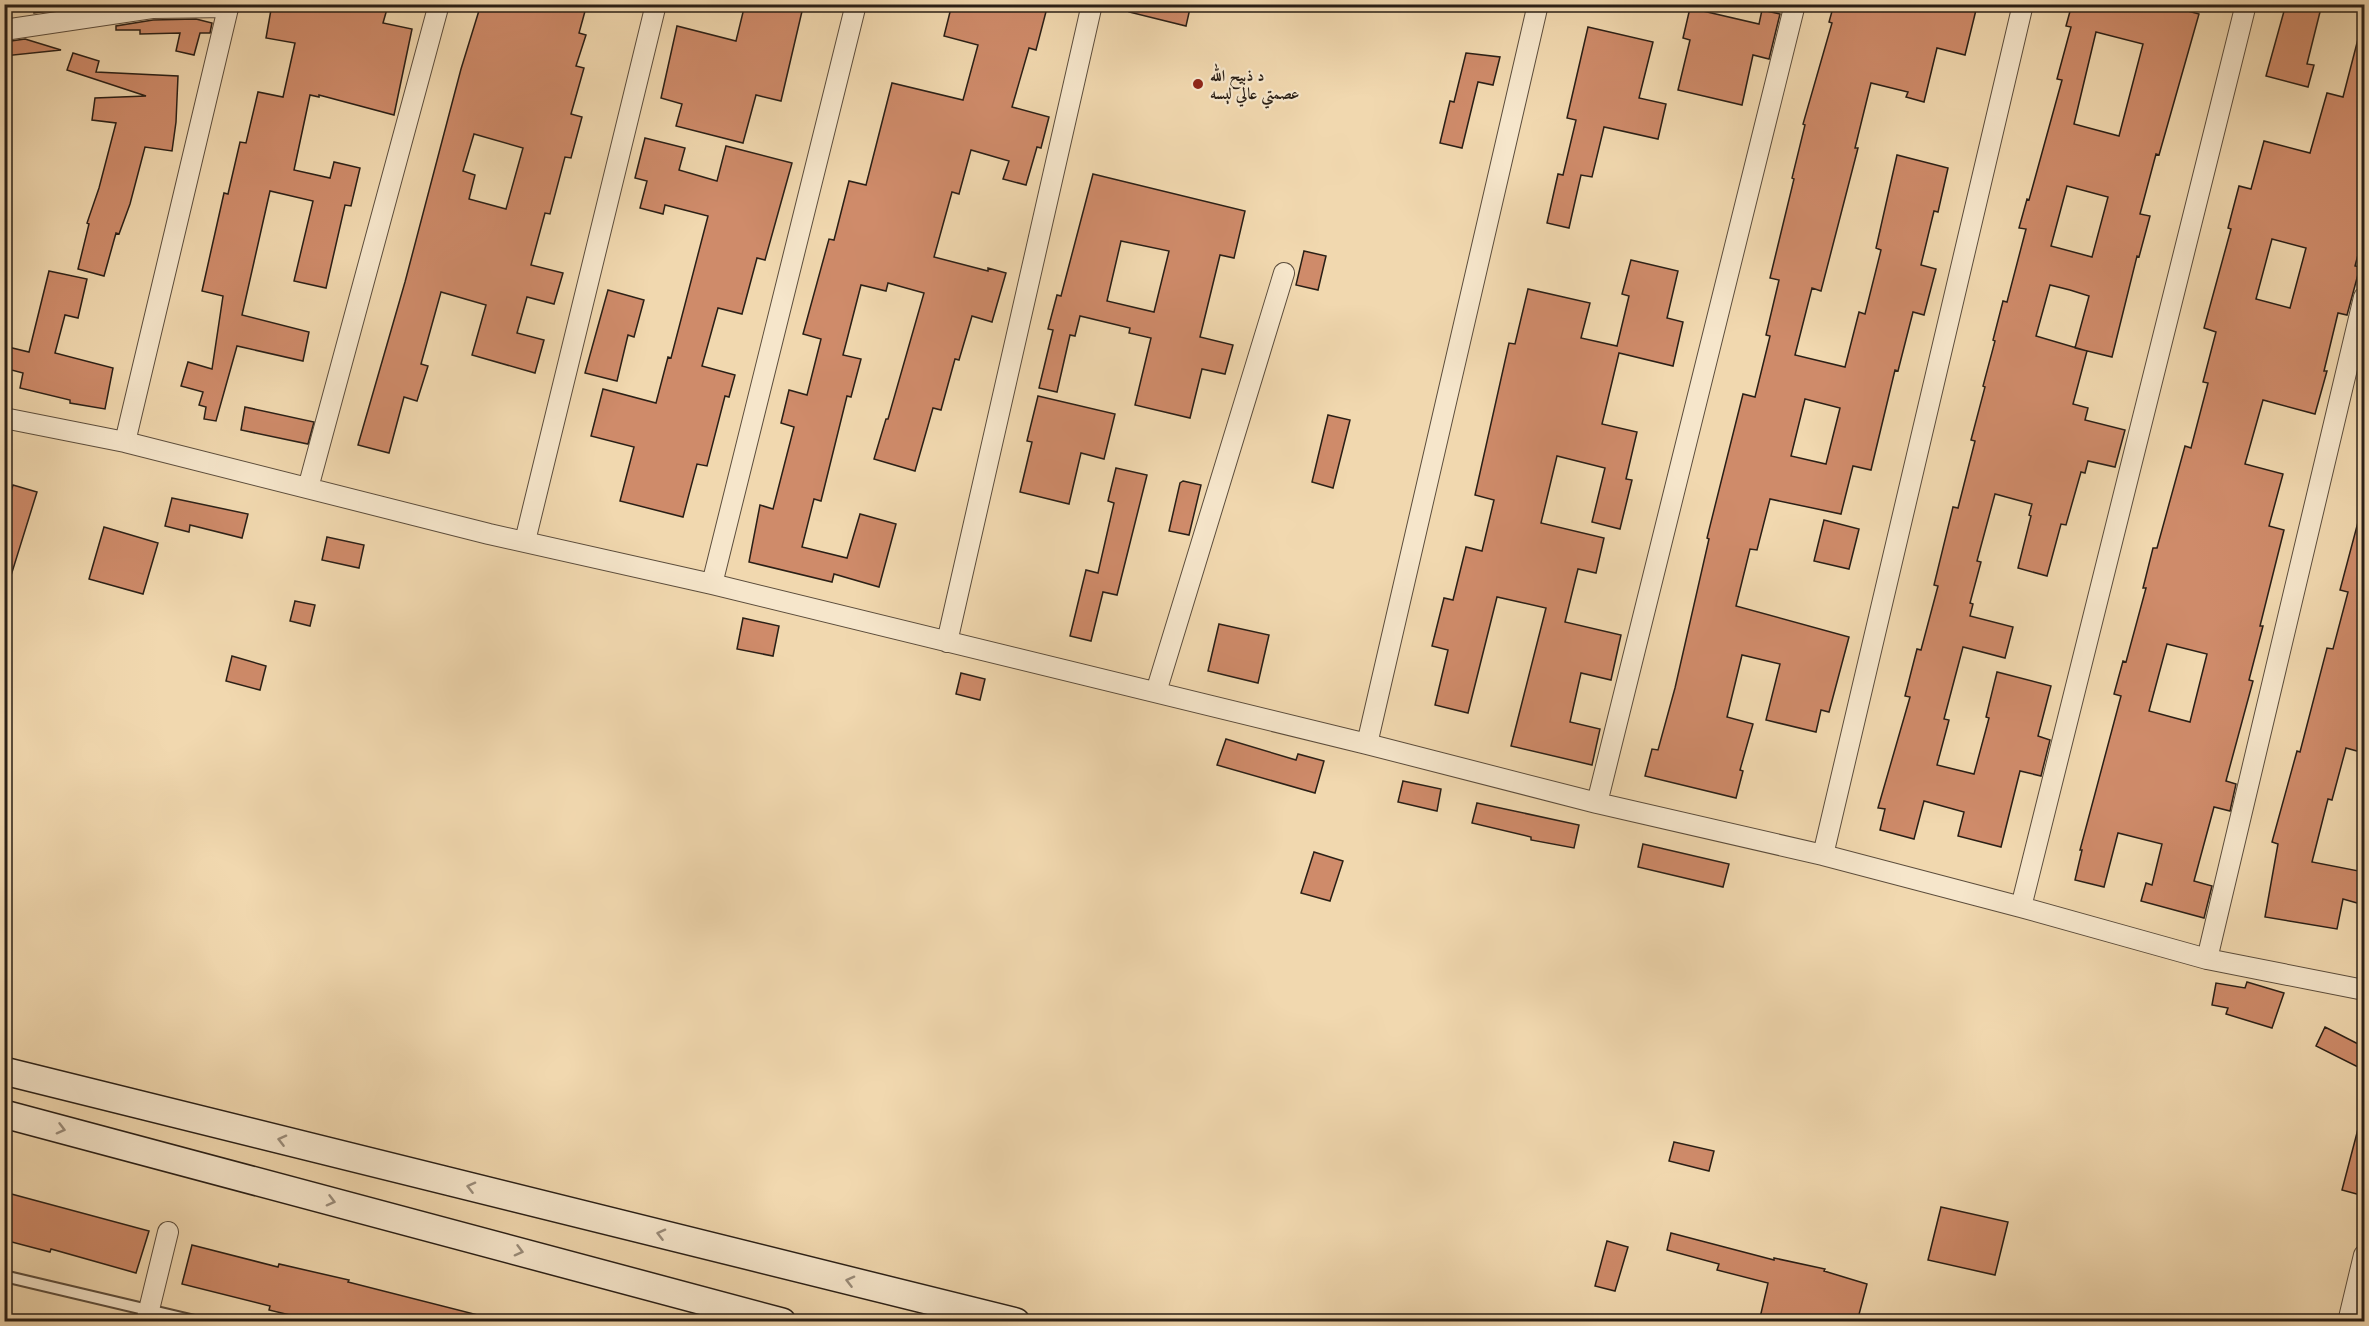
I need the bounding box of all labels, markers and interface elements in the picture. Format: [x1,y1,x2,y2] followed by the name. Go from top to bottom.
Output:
[1210,63,1300,109] place label: د ذبیح الله عصمتي عالي لېسه
[1191,77,1205,91] marker: د ذبیح الله عصمتي عالي لېسه
[55,1122,66,1134] one-way arrow
[277,1134,287,1147] one-way arrow
[467,1181,477,1194] one-way arrow
[325,1194,335,1206] one-way arrow
[656,1228,666,1241] one-way arrow
[514,1244,524,1257] one-way arrow
[845,1275,855,1288] one-way arrow

